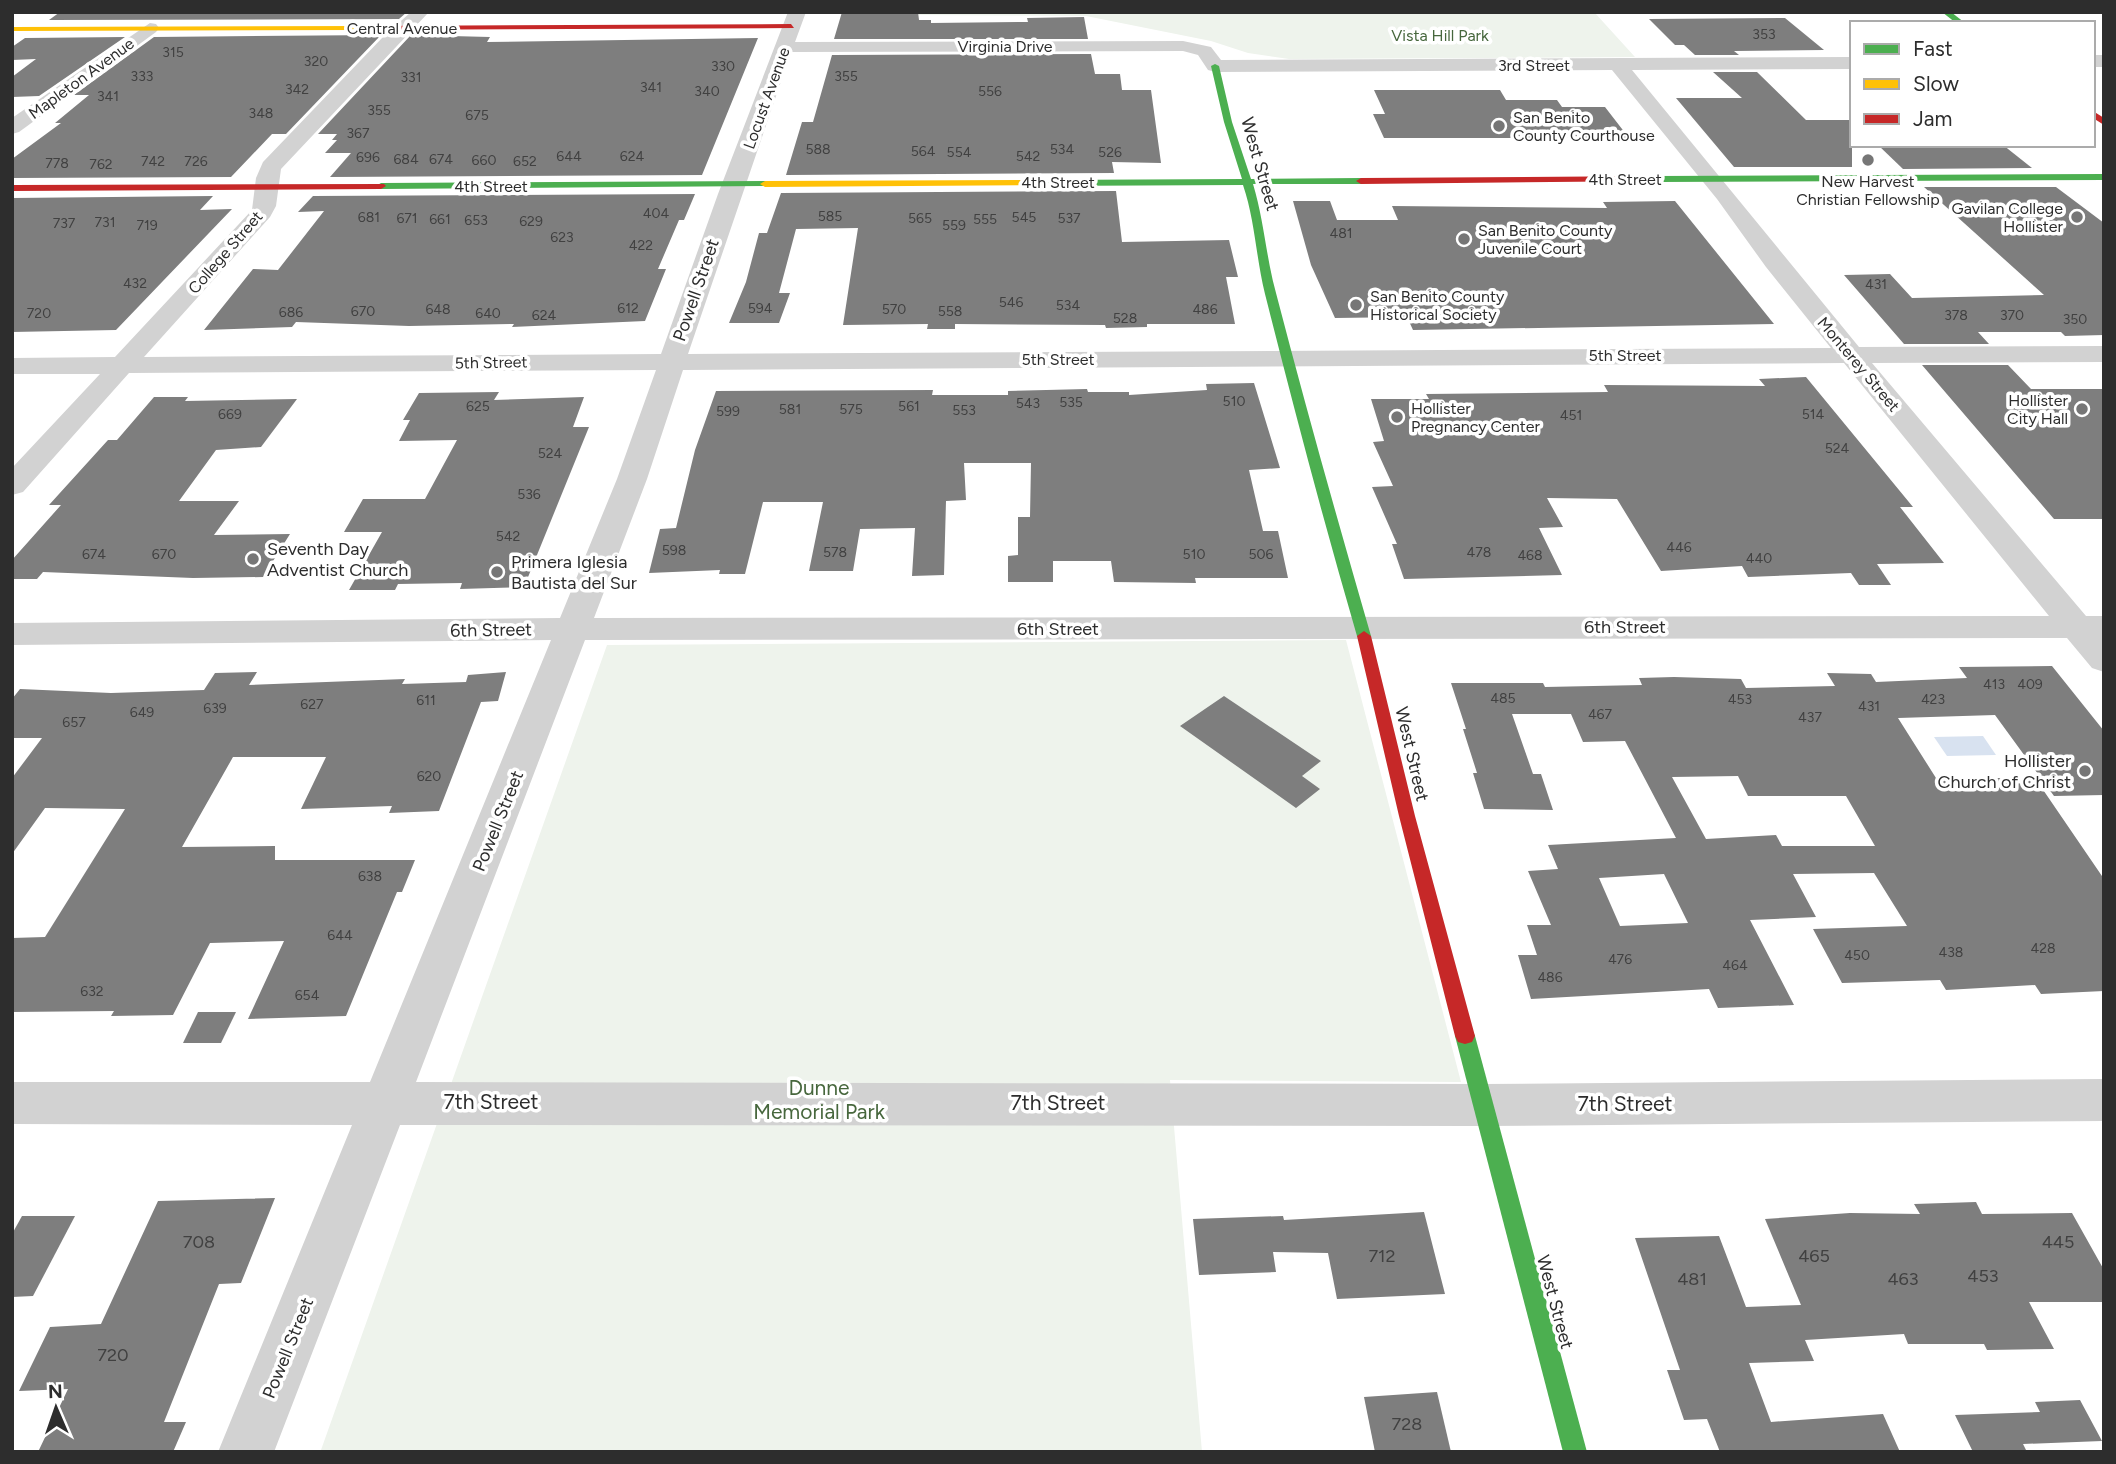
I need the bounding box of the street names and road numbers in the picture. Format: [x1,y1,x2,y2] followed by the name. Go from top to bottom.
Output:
[347,19,457,38] street label: Central Avenue
[25,34,138,123] street label: Mapleton Avenue
[957,37,1053,56] street label: Virginia Drive
[739,45,794,152] street label: Locust Avenue
[1498,56,1570,75] street label: 3rd Street
[1236,115,1284,214] street label: West Street
[1588,170,1662,189] street label: 4th Street
[1021,173,1095,192] street label: 4th Street
[454,177,528,196] street label: 4th Street
[184,207,266,298] street label: College Street
[668,236,724,344] street label: Powell Street
[1814,313,1904,415] street label: Monterey Street
[1589,346,1661,365] street label: 5th Street
[1022,350,1094,369] street label: 5th Street
[454,352,528,373] street label: 5th Street
[1584,616,1666,638] street label: 6th Street
[450,618,532,642] street label: 6th Street
[1017,618,1099,640] street label: 6th Street
[1390,705,1434,804] street label: West Street
[468,767,528,875] street label: Powell Street
[444,1089,539,1114] street label: 7th Street
[1011,1090,1106,1115] street label: 7th Street
[1578,1091,1673,1116] street label: 7th Street
[1532,1253,1578,1352] street label: West Street
[258,1294,318,1402] street label: Powell Street

